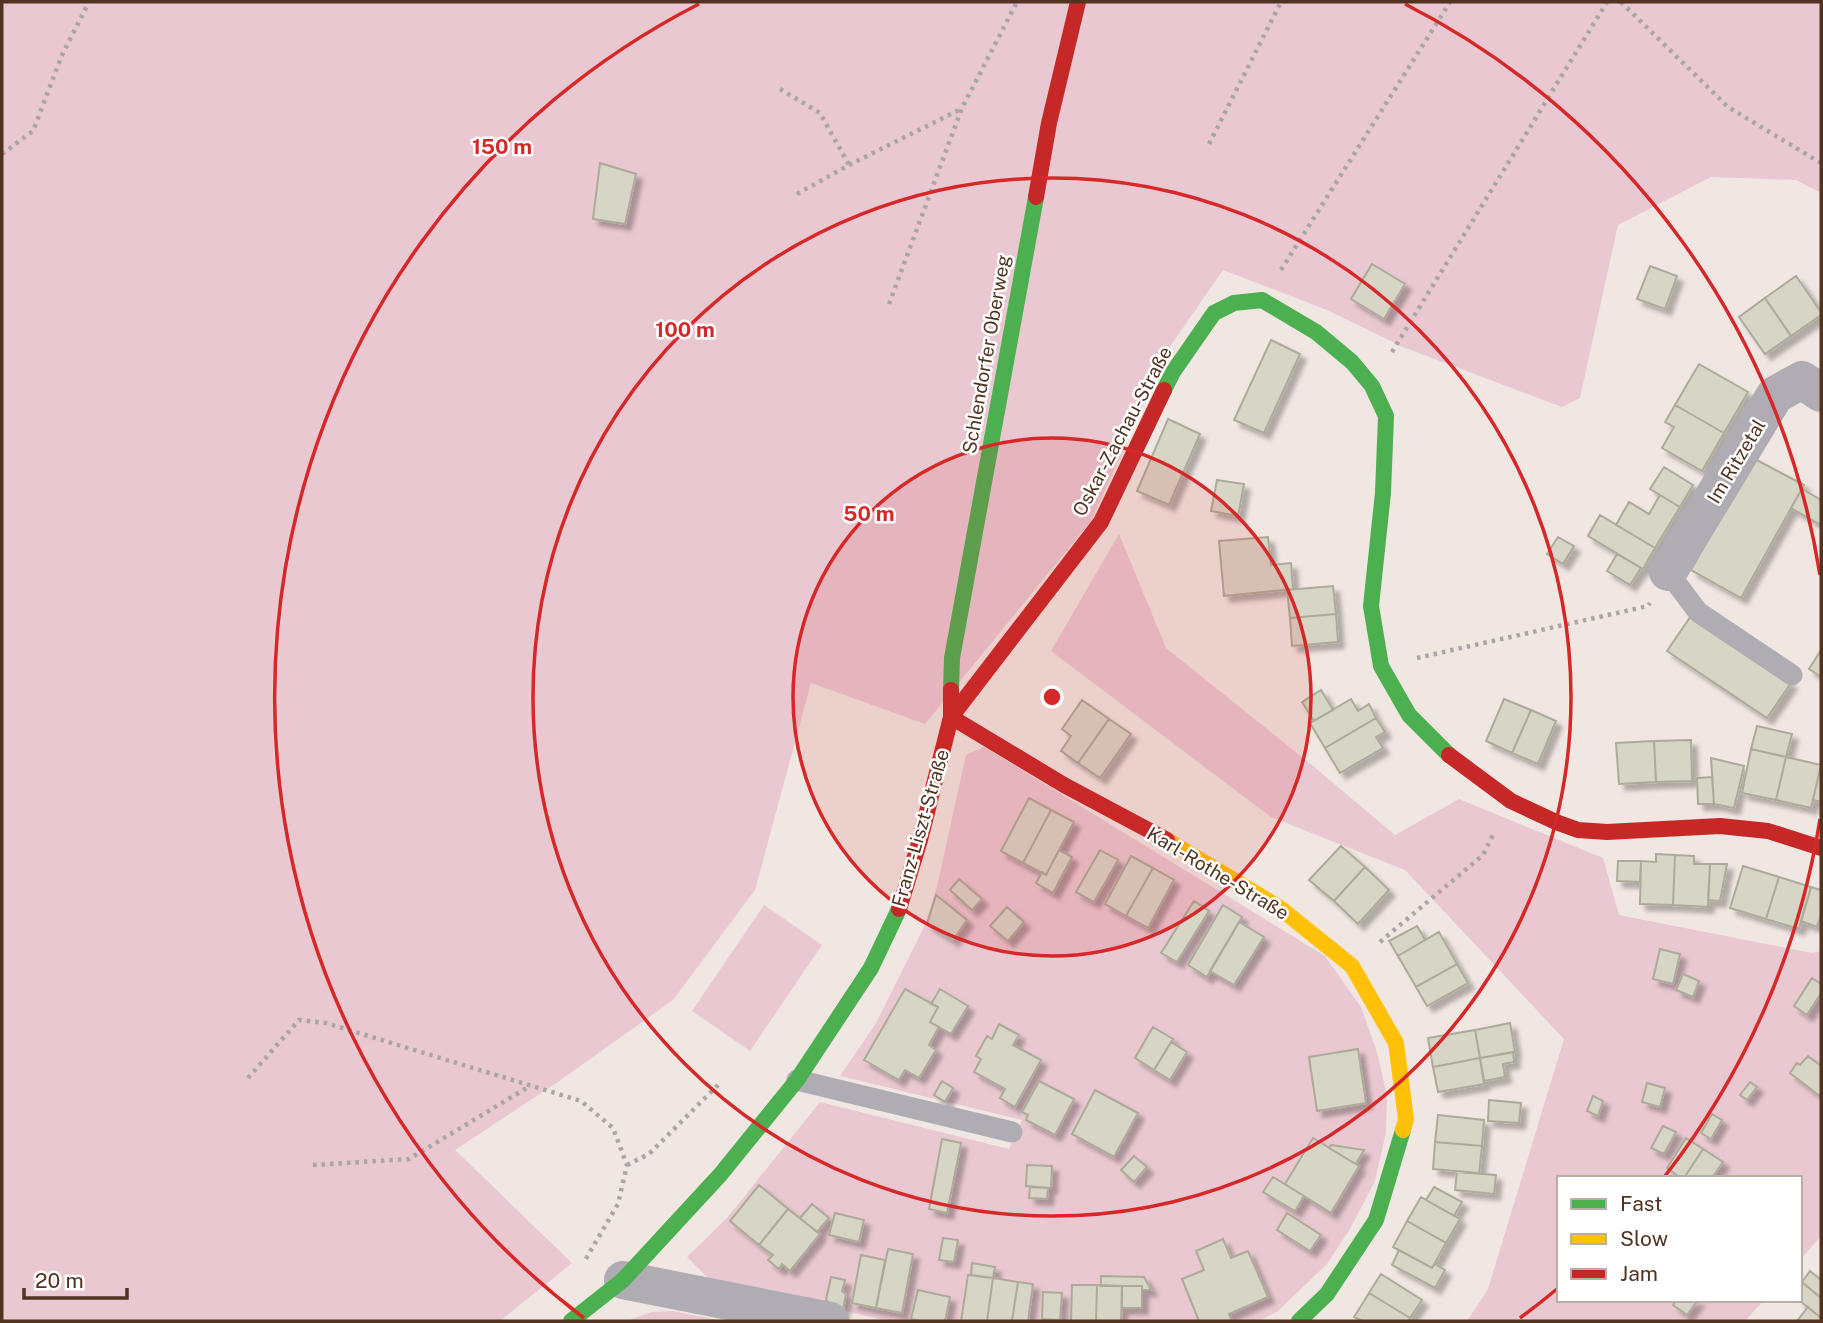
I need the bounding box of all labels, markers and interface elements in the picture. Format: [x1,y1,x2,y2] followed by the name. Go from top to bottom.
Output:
[472,134,532,159] text: 150 m
[958,253,1014,455] street label: Schlendorfer Oberweg
[655,317,715,342] text: 100 m
[1068,342,1176,520] street label: Oskar-Zachau-Straße
[1702,415,1770,507] street label: Im Ritzetal
[843,501,895,526] text: 50 m
[1040,685,1064,709] centre of rings
[887,747,953,909] street label: Franz-Liszt-Straße
[1143,822,1293,924] street label: Karl-Rothe-Straße
[1557,1176,1802,1302] legend
[1620,1191,1662,1216] text: Fast
[1620,1226,1668,1251] text: Slow
[24,1256,128,1300] scale bar
[1620,1261,1658,1286] text: Jam
[35,1268,84,1293] text: 20 m

